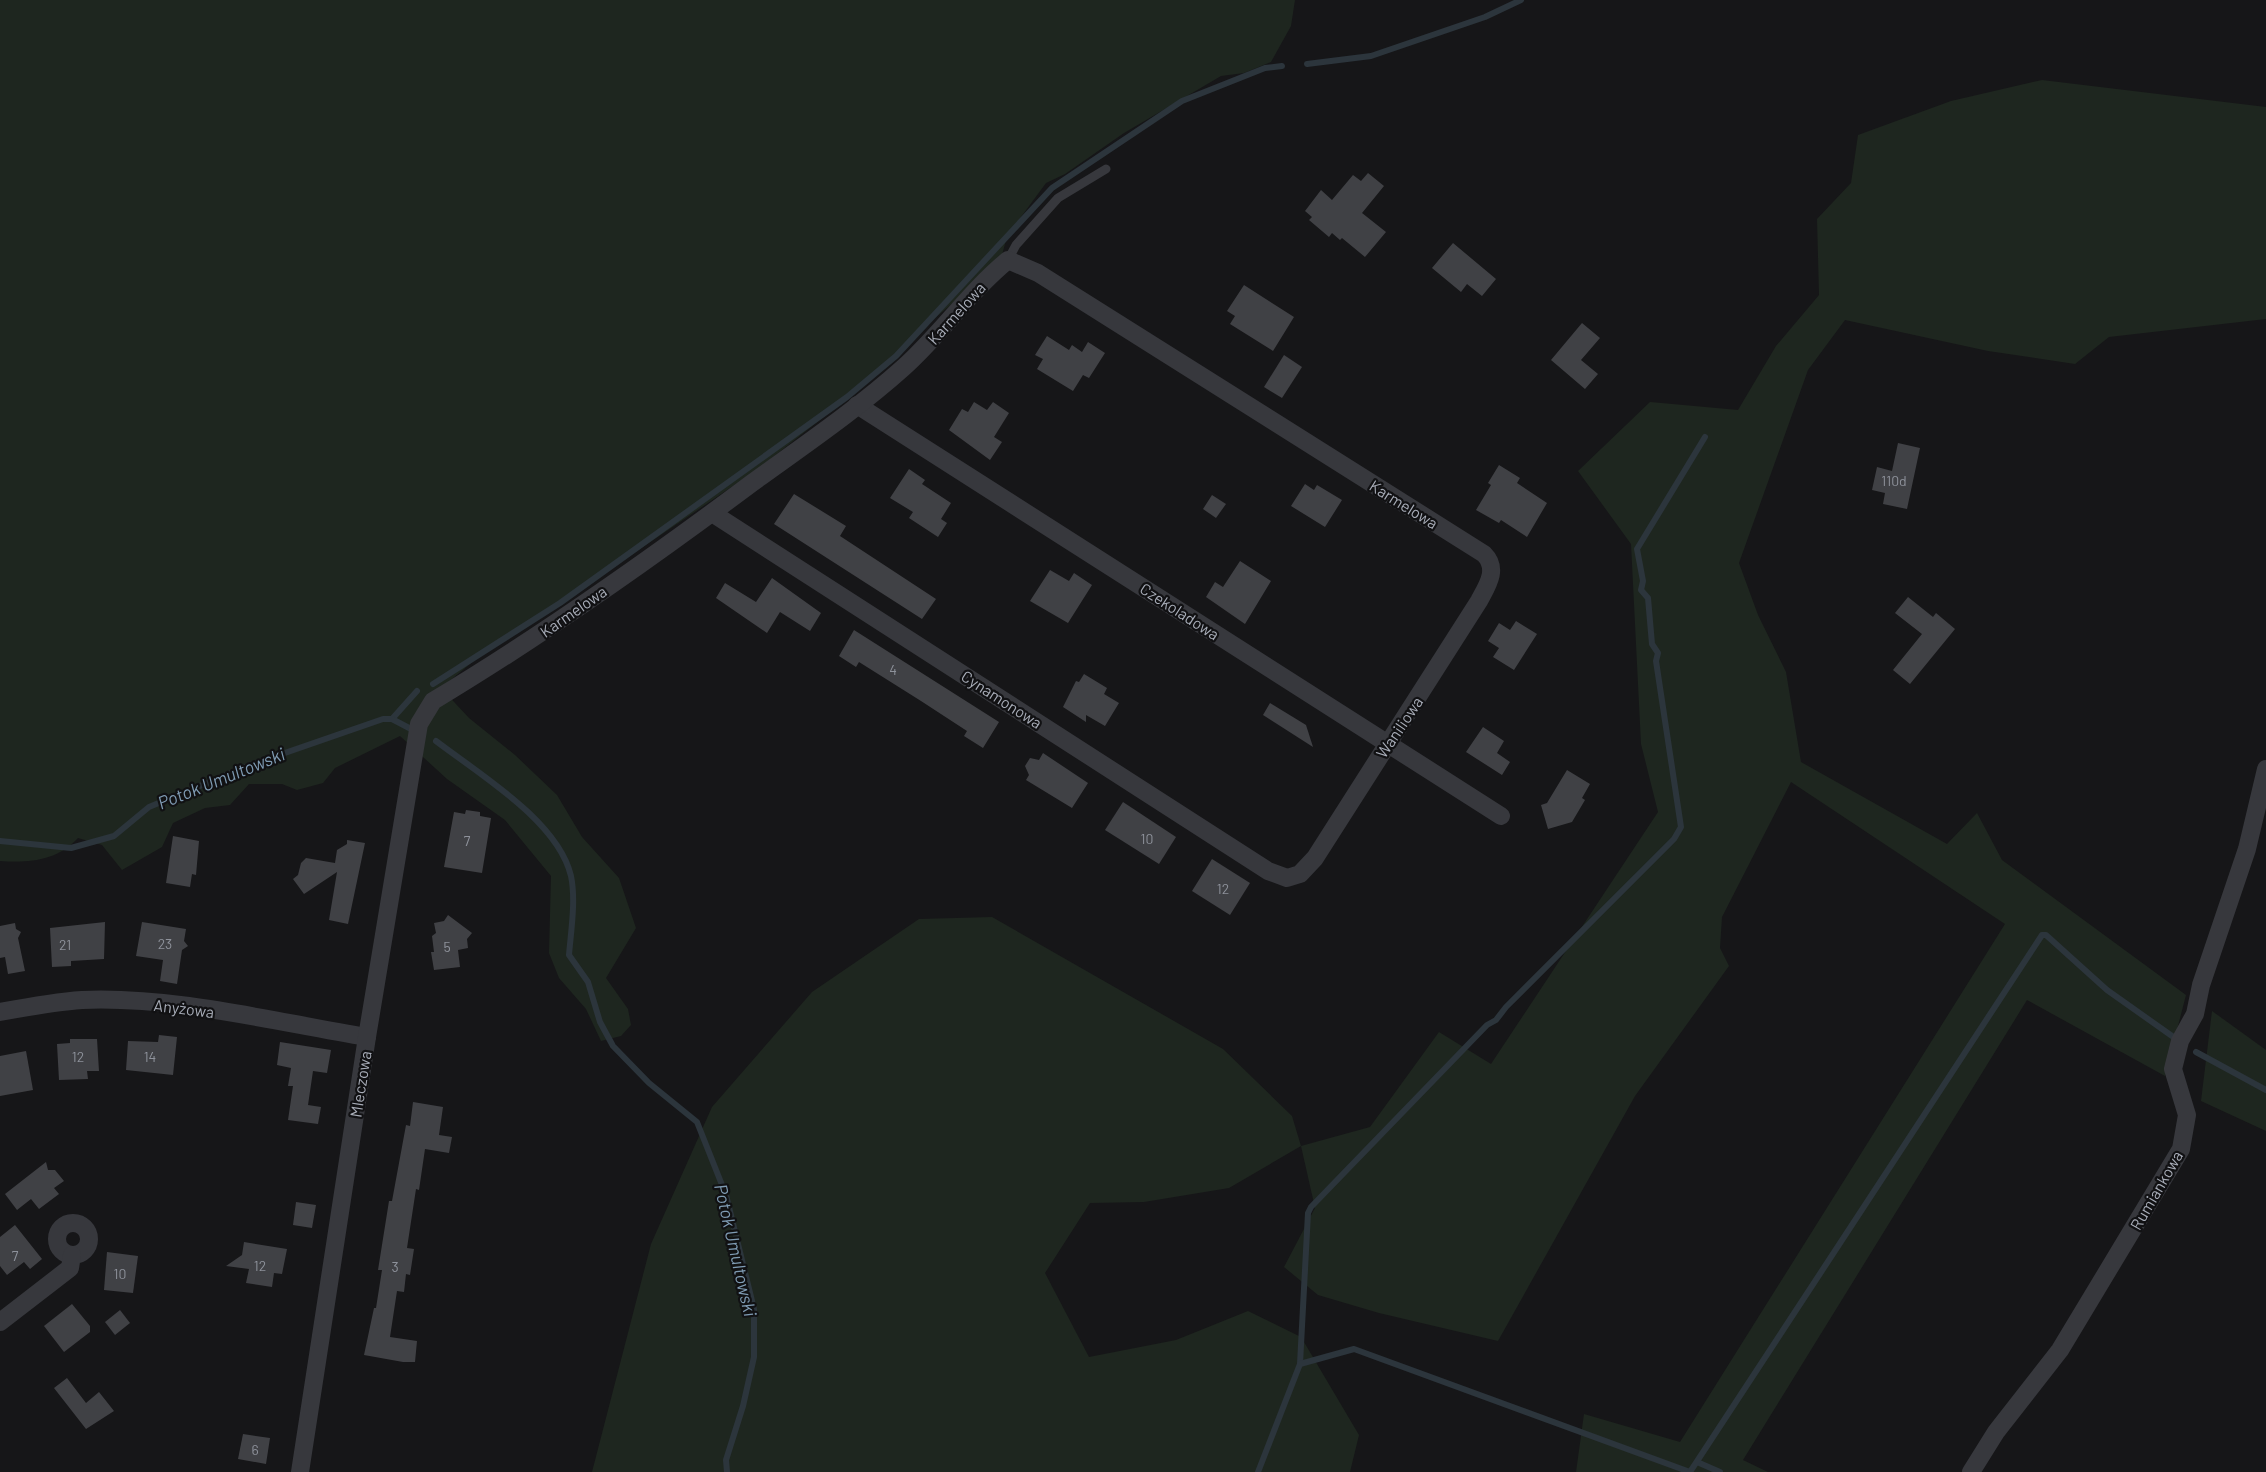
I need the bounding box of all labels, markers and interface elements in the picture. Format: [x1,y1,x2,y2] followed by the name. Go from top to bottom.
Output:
[923,278,989,348] street label: Karmelowa
[1881,472,1907,489] house number: 110d
[1366,476,1442,532] street label: Karmelowa
[1137,578,1223,644] street label: Czekoladowa
[536,581,610,641] street label: Karmelowa
[889,661,897,678] house number: 4
[958,666,1046,732] street label: Cynamonowa
[1372,693,1426,761] street label: Waniliowa
[154,742,288,814] water label: Potok Umultowski
[1141,830,1153,847] house number: 10
[464,832,471,849] house number: 7
[1217,880,1229,897] house number: 12
[158,935,172,952] house number: 23
[59,936,71,953] house number: 21
[443,938,451,955] house number: 5
[153,995,215,1021] street label: Anyżowa
[72,1048,84,1065] house number: 12
[144,1048,156,1065] house number: 14
[345,1049,375,1119] street label: Mleczowa
[2126,1147,2186,1233] street label: Rumiankowa
[710,1182,762,1319] water label: Potok Umultowski
[12,1247,19,1264] house number: 7
[254,1257,266,1274] house number: 12
[391,1258,399,1275] house number: 3
[114,1265,126,1282] house number: 10
[251,1441,259,1458] house number: 6

